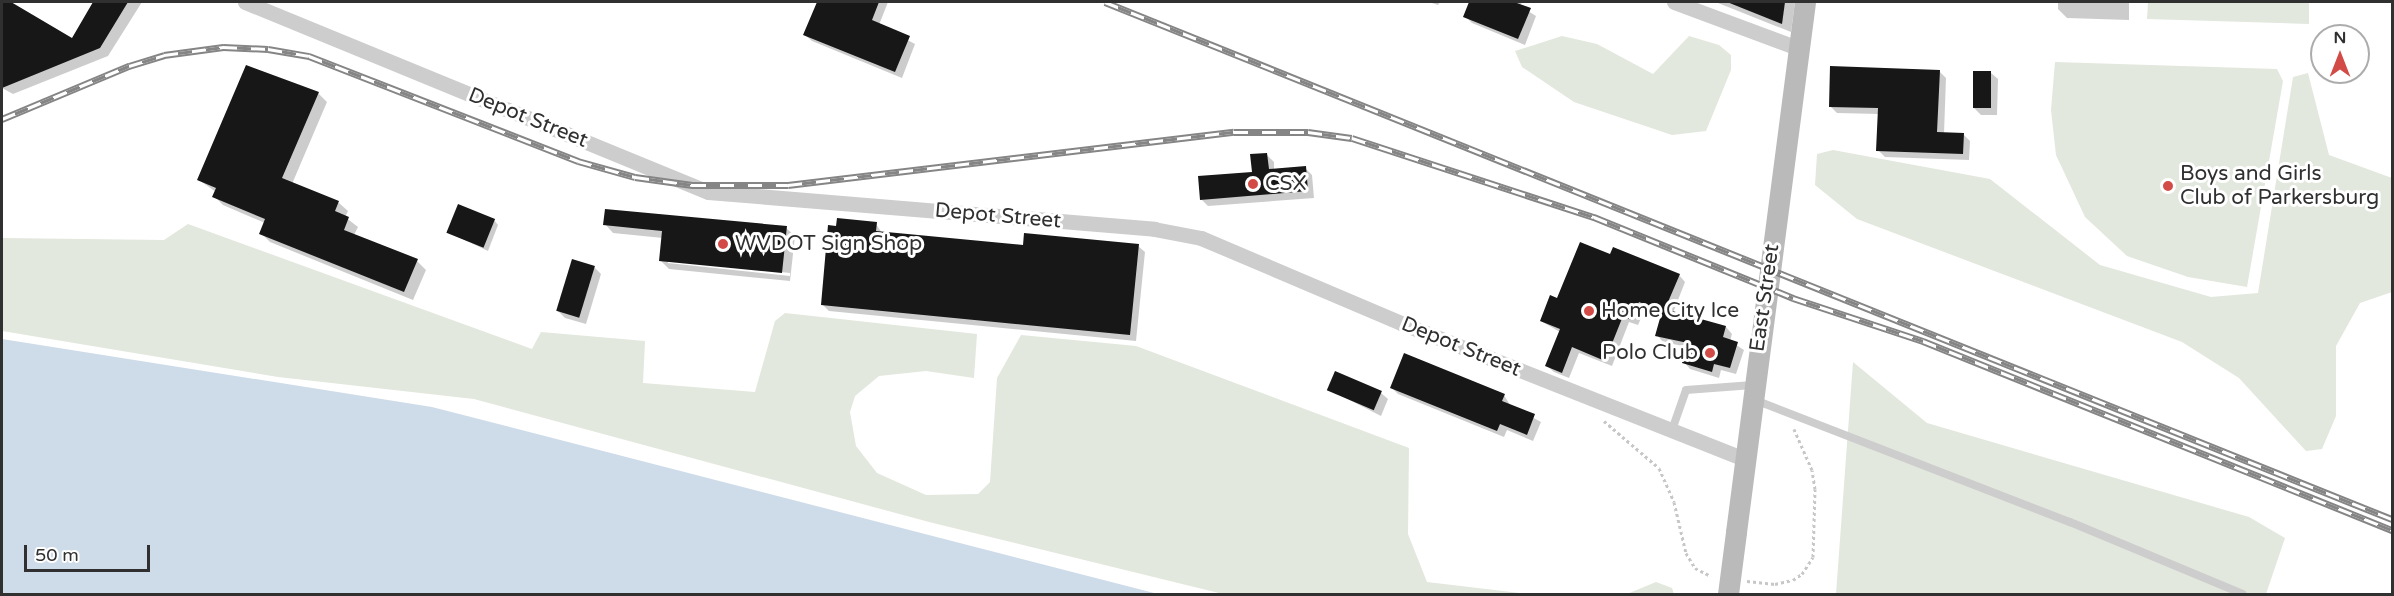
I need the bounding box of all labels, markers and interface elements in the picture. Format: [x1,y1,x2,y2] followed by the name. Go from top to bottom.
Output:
[2310,24,2370,84] north arrow
[2334,28,2346,48] text: N
[465,83,591,153] street label: Depot Street
[2180,161,2379,211] place label: Boys and Girls Club of Parkersburg
[1265,171,1306,197] place label: CSX
[1246,177,1260,191] marker: CSX
[2161,179,2175,193] marker: Boys and Girls Club of Parkersburg
[934,198,1062,234] street label: Depot Street
[735,231,922,257] place label: WVDOT Sign Shop
[716,237,730,251] marker: WVDOT Sign Shop
[1745,243,1785,353] street label: East Street
[1601,298,1739,324] place label: Home City Ice
[1582,304,1596,318] marker: Home City Ice
[1398,312,1524,382] street label: Depot Street
[1602,340,1698,366] place label: Polo Club
[1703,346,1717,360] marker: Polo Club
[27,533,153,571] scale bar
[35,544,79,566] text: 50 m

